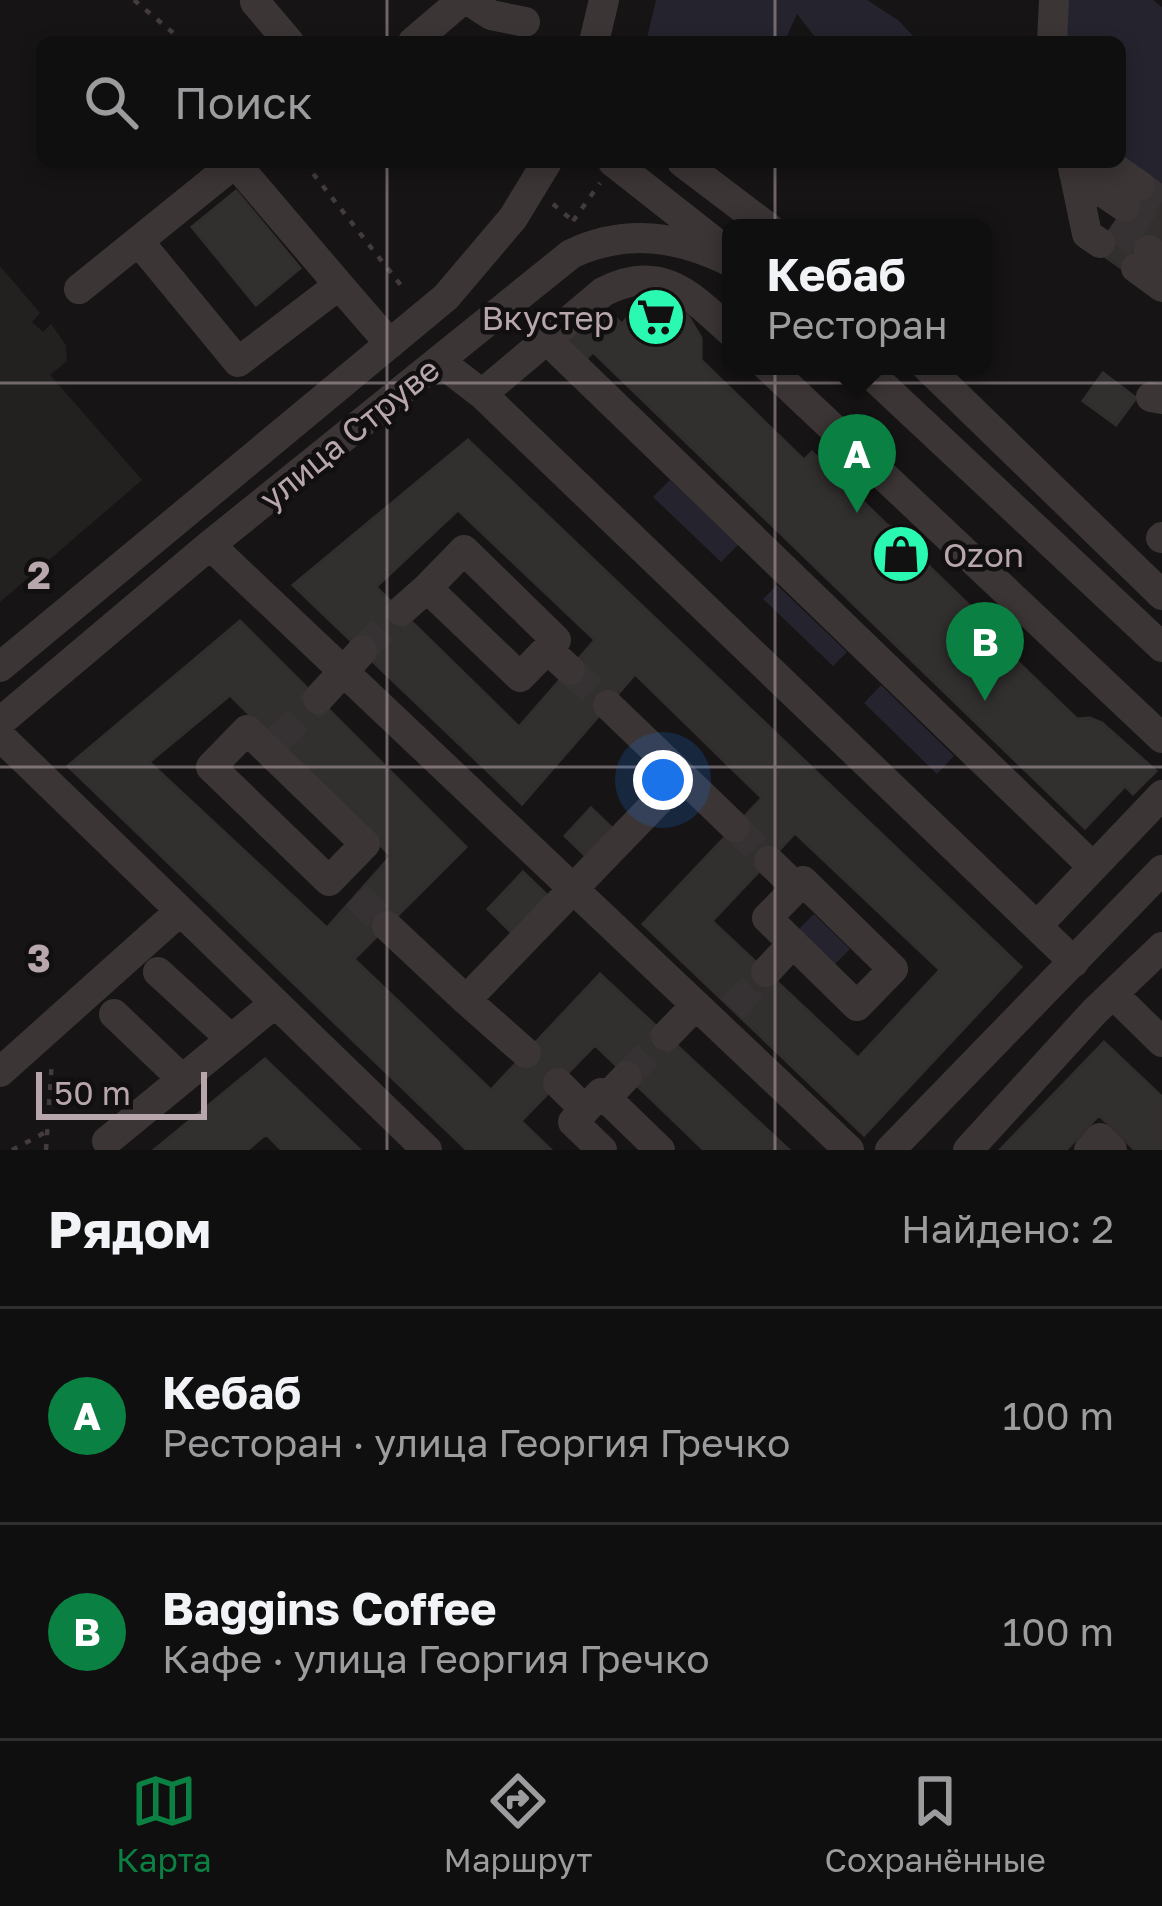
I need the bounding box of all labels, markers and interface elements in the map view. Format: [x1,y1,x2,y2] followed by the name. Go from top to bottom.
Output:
[36,36,1126,168] search box
[78,69,144,135] icon: search
[174,75,313,129] text: Поиск
[722,219,992,375] popup
[767,247,906,301] text: Кебаб
[625,286,687,348] supermarket icon: Вкустер
[482,298,614,337] place label: Вкустер
[767,301,947,348] text: Ресторан
[251,349,447,517] street label: улица Струве
[818,414,896,513] pin: A
[870,523,932,585] shop icon: Ozon
[943,535,1024,574] place label: Ozon
[27,551,51,598] text: 2
[946,602,1024,701] pin: B
[633,750,693,810] your location
[27,934,51,981] text: 3
[36,1066,207,1119] scale bar
[54,1073,131,1112] text: 50 m
[48,1198,211,1259] text: Рядом
[901,1205,1114,1252] text: Найдено: 2
[162,1365,301,1419] text: Кебаб
[73,1392,101,1439] text: A
[1002,1392,1114,1439] text: 100 m
[162,1419,790,1466] text: Ресторан · улица Георгия Гречко
[162,1581,497,1635] text: Baggins Coffee
[73,1608,101,1655] text: B
[1002,1608,1114,1655] text: 100 m
[162,1635,710,1682] text: Кафе · улица Георгия Гречко
[116,1768,212,1879] tab: Карта
[444,1768,593,1879] tab: Маршрут
[825,1768,1046,1879] tab: Сохранённые

